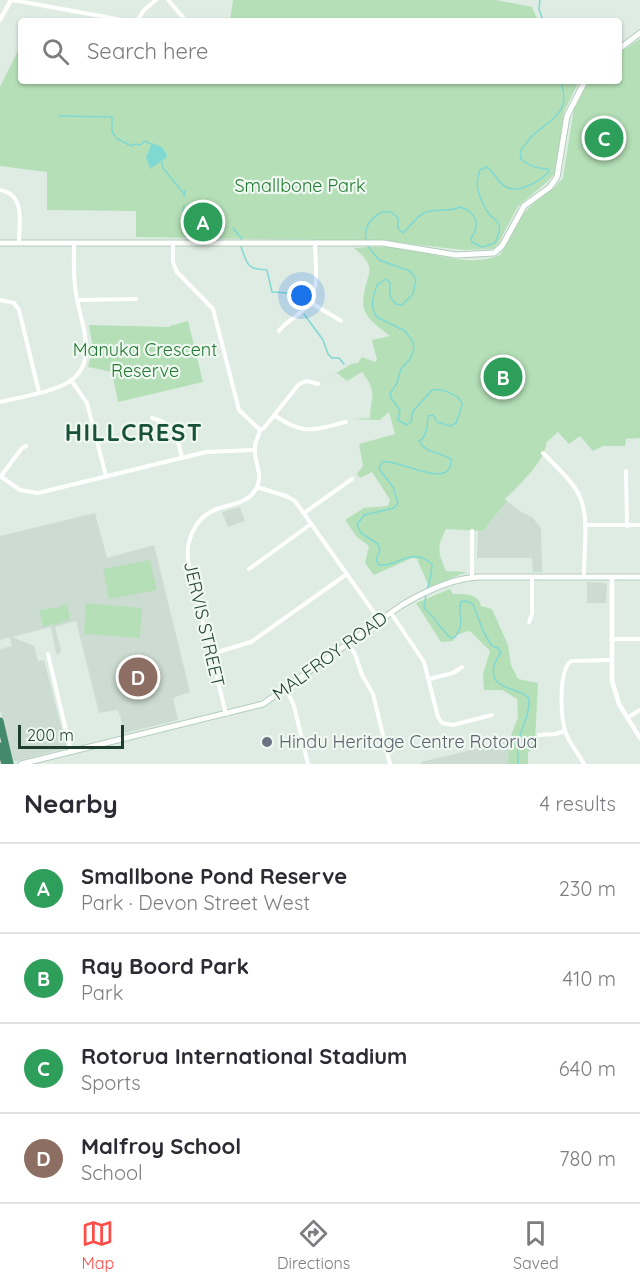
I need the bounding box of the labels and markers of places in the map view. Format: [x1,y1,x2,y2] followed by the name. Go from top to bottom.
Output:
[584,116,624,160] pin: C
[184,200,222,244] pin: A
[484,354,522,400] pin: B
[118,654,158,700] pin: D
[279,730,537,753] place label: Hindu Heritage Centre Rotorua
[260,735,274,749] marker: Hindu Heritage Centre Rotorua

